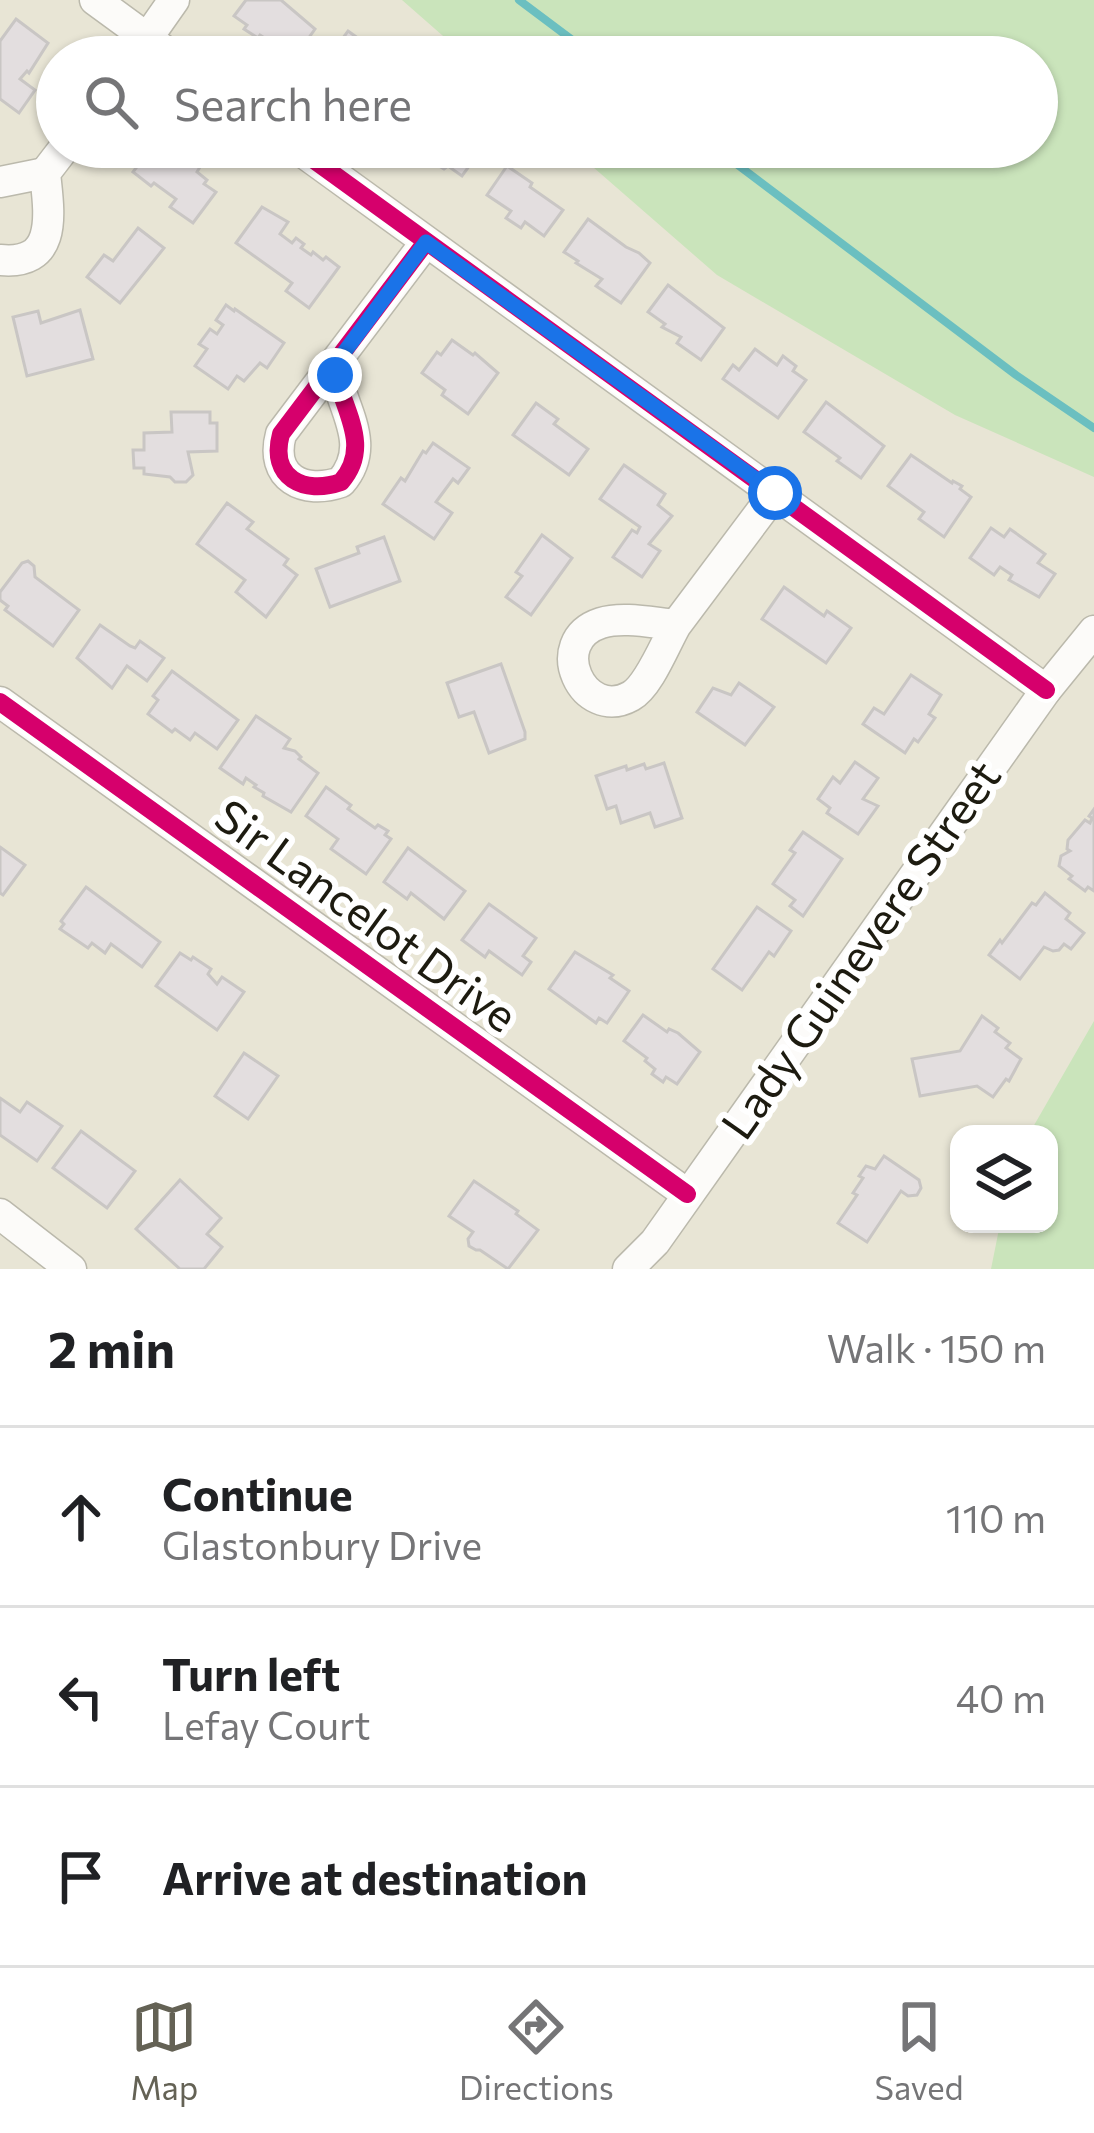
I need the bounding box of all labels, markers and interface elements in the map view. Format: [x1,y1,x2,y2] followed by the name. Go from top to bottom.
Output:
[36,36,1058,168] search box
[78,69,144,135] icon: search
[174,75,412,130] text: Search here
[308,348,362,402] route end
[748,466,802,520] route start
[708,749,1010,1148] street label: Lady Guinevere Street
[206,786,529,1042] street label: Sir Lancelot Drive
[950,1125,1058,1233] map controls
[950,1125,1058,1233] button: layers
[48,1316,175,1379] text: 2 min
[827,1323,1046,1371] text: Walk · 150 m
[162,1465,353,1520] text: Continue
[48,1484,114,1550] icon: ahead
[946,1493,1046,1541] text: 110 m
[162,1520,482,1568] text: Glastonbury Drive
[162,1645,340,1700] text: Turn left
[48,1664,114,1730] icon: left
[956,1673,1046,1721] text: 40 m
[162,1700,371,1748] text: Lefay Court
[48,1844,114,1910] icon: arrive
[162,1849,588,1904] text: Arrive at destination
[130,1994,198,2107] tab: Map
[459,1994,614,2107] tab: Directions
[875,1994,964,2107] tab: Saved

